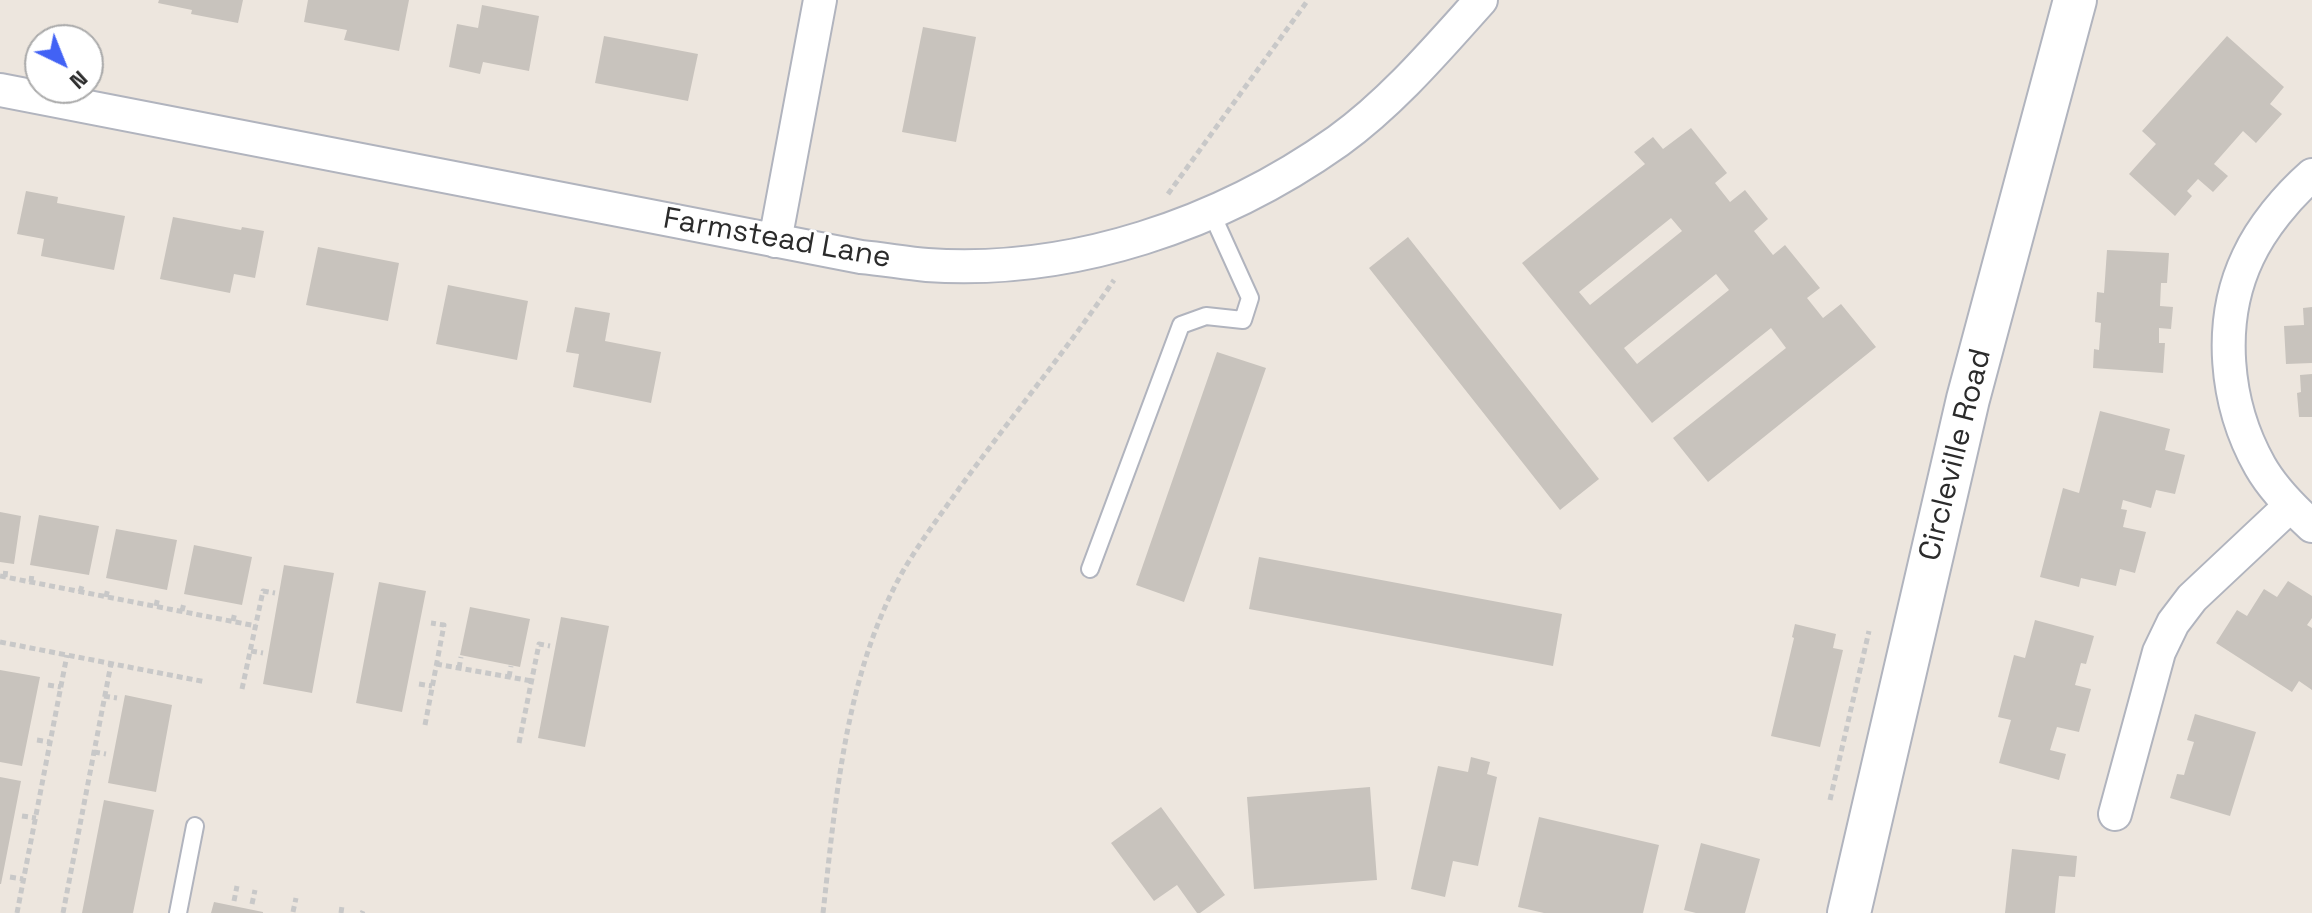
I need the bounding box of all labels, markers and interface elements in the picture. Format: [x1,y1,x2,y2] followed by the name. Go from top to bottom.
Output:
[24,24,104,104] north arrow
[64,65,94,95] text: N
[660,201,894,277] street label: Farmstead Lane
[1912,345,2000,565] street label: Circleville Road

